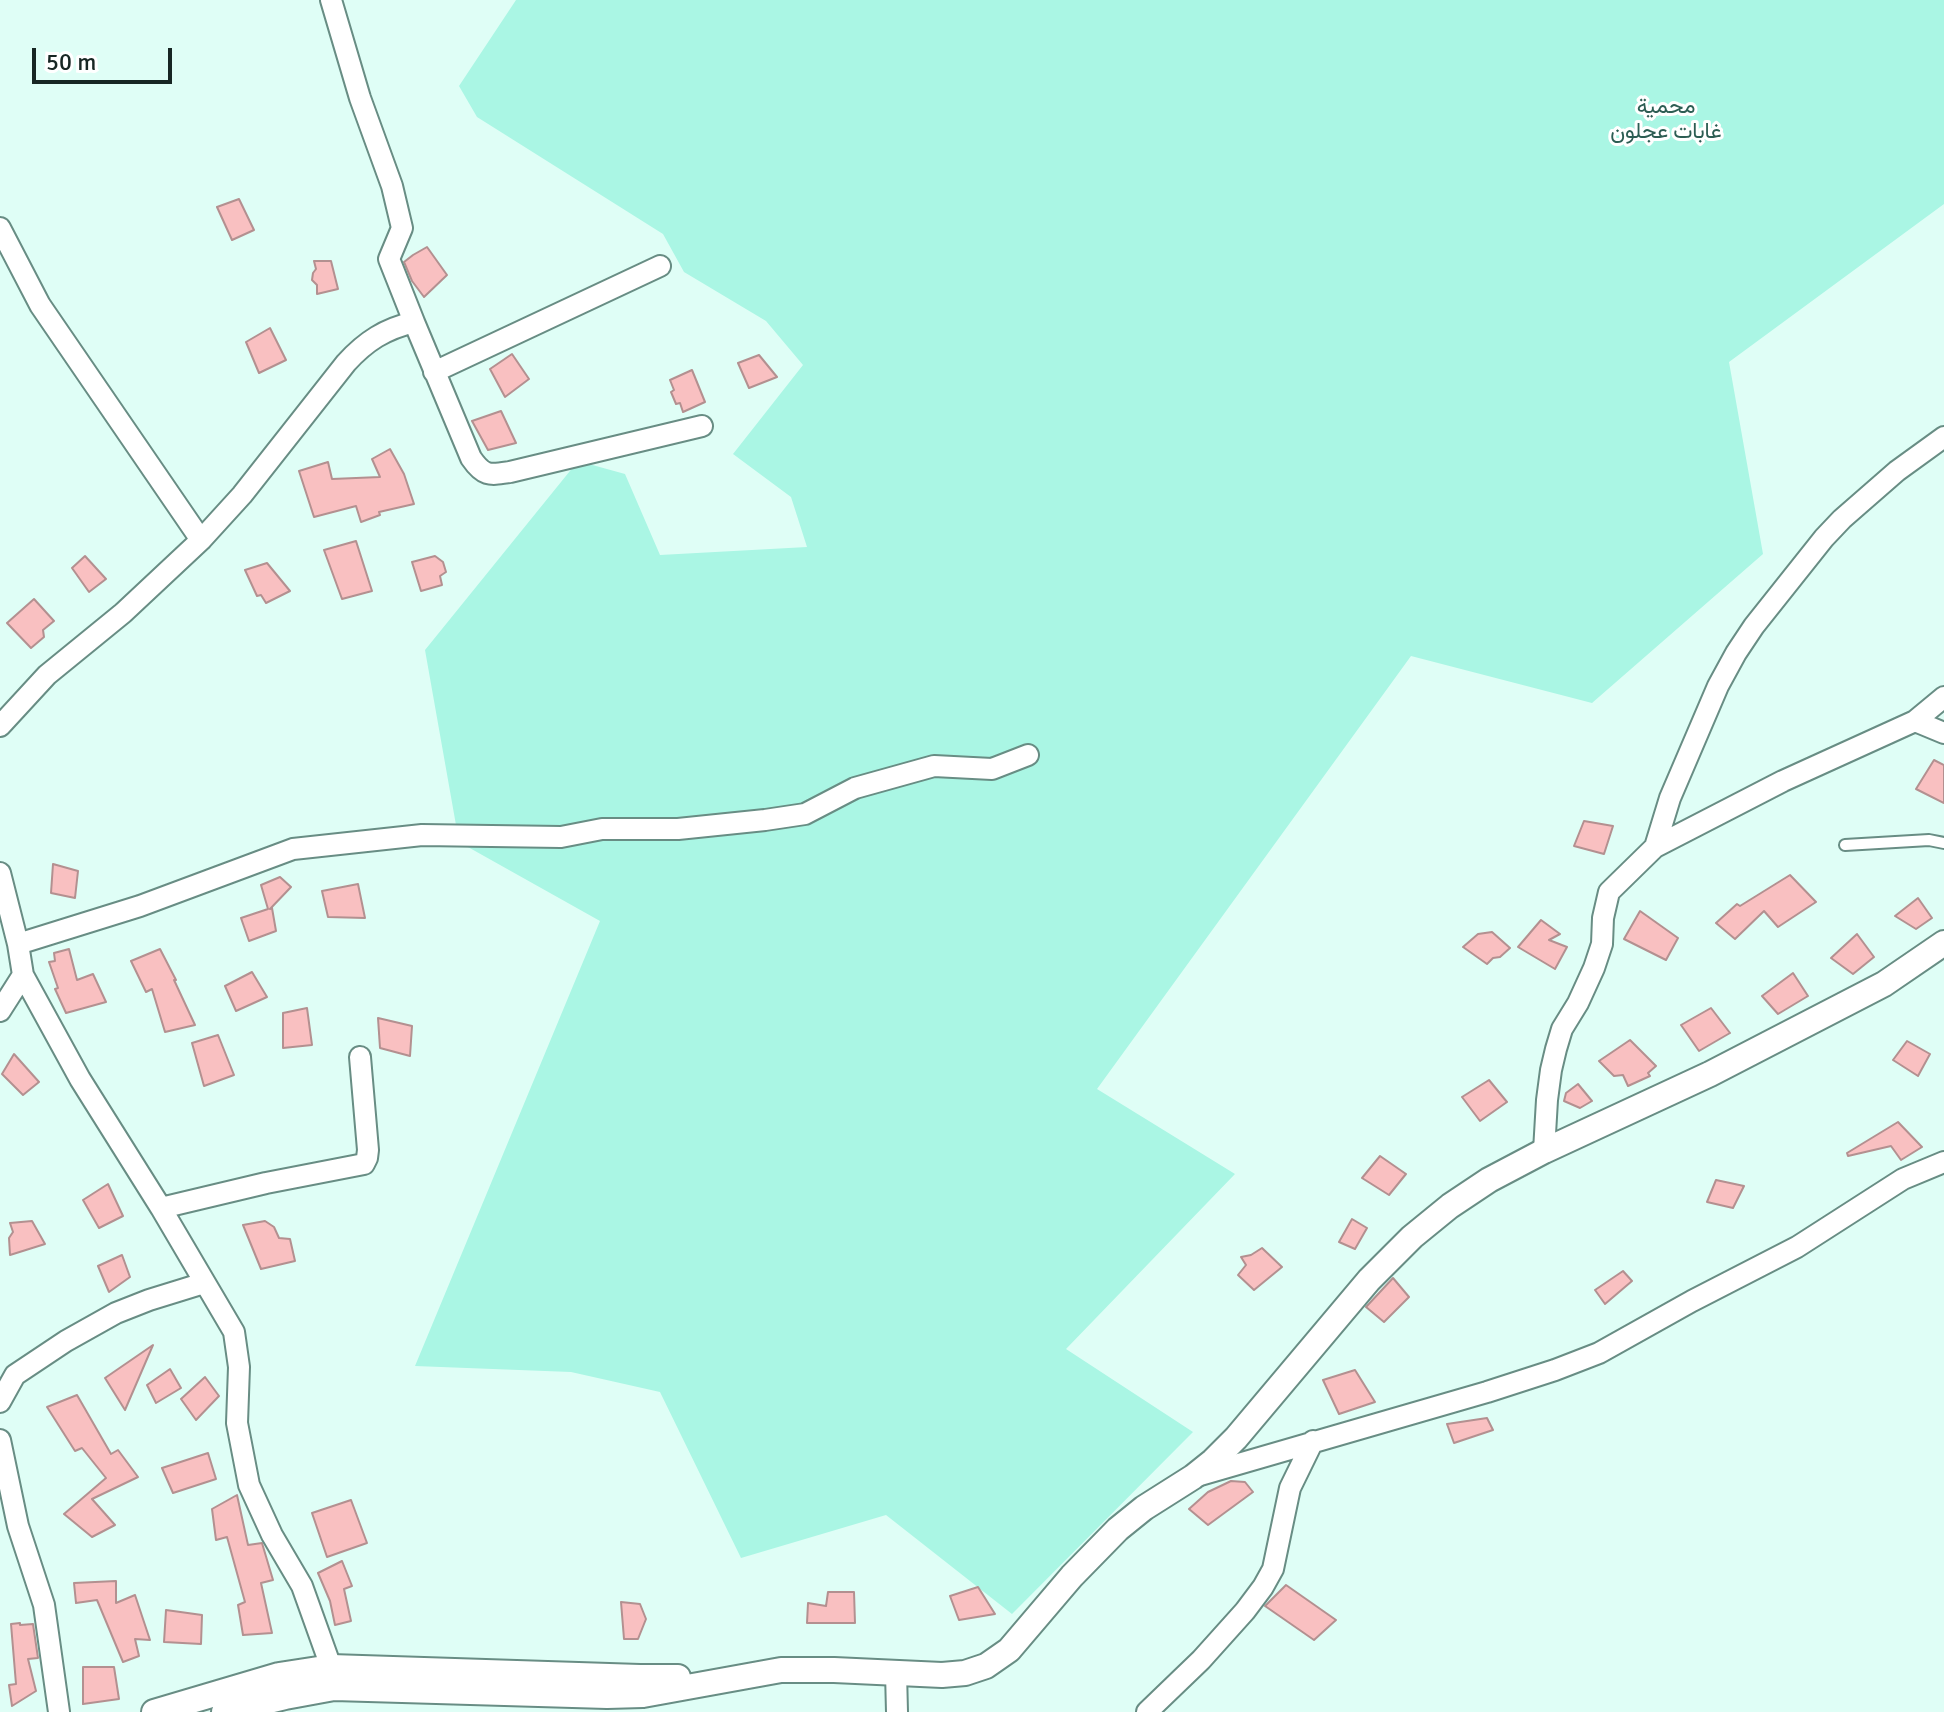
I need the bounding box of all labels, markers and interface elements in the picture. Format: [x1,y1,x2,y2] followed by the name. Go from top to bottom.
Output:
[36,32,176,82] scale bar
[46,47,96,77] text: 50 m
[1610,94,1722,146] park label: محمية غابات عجلون

